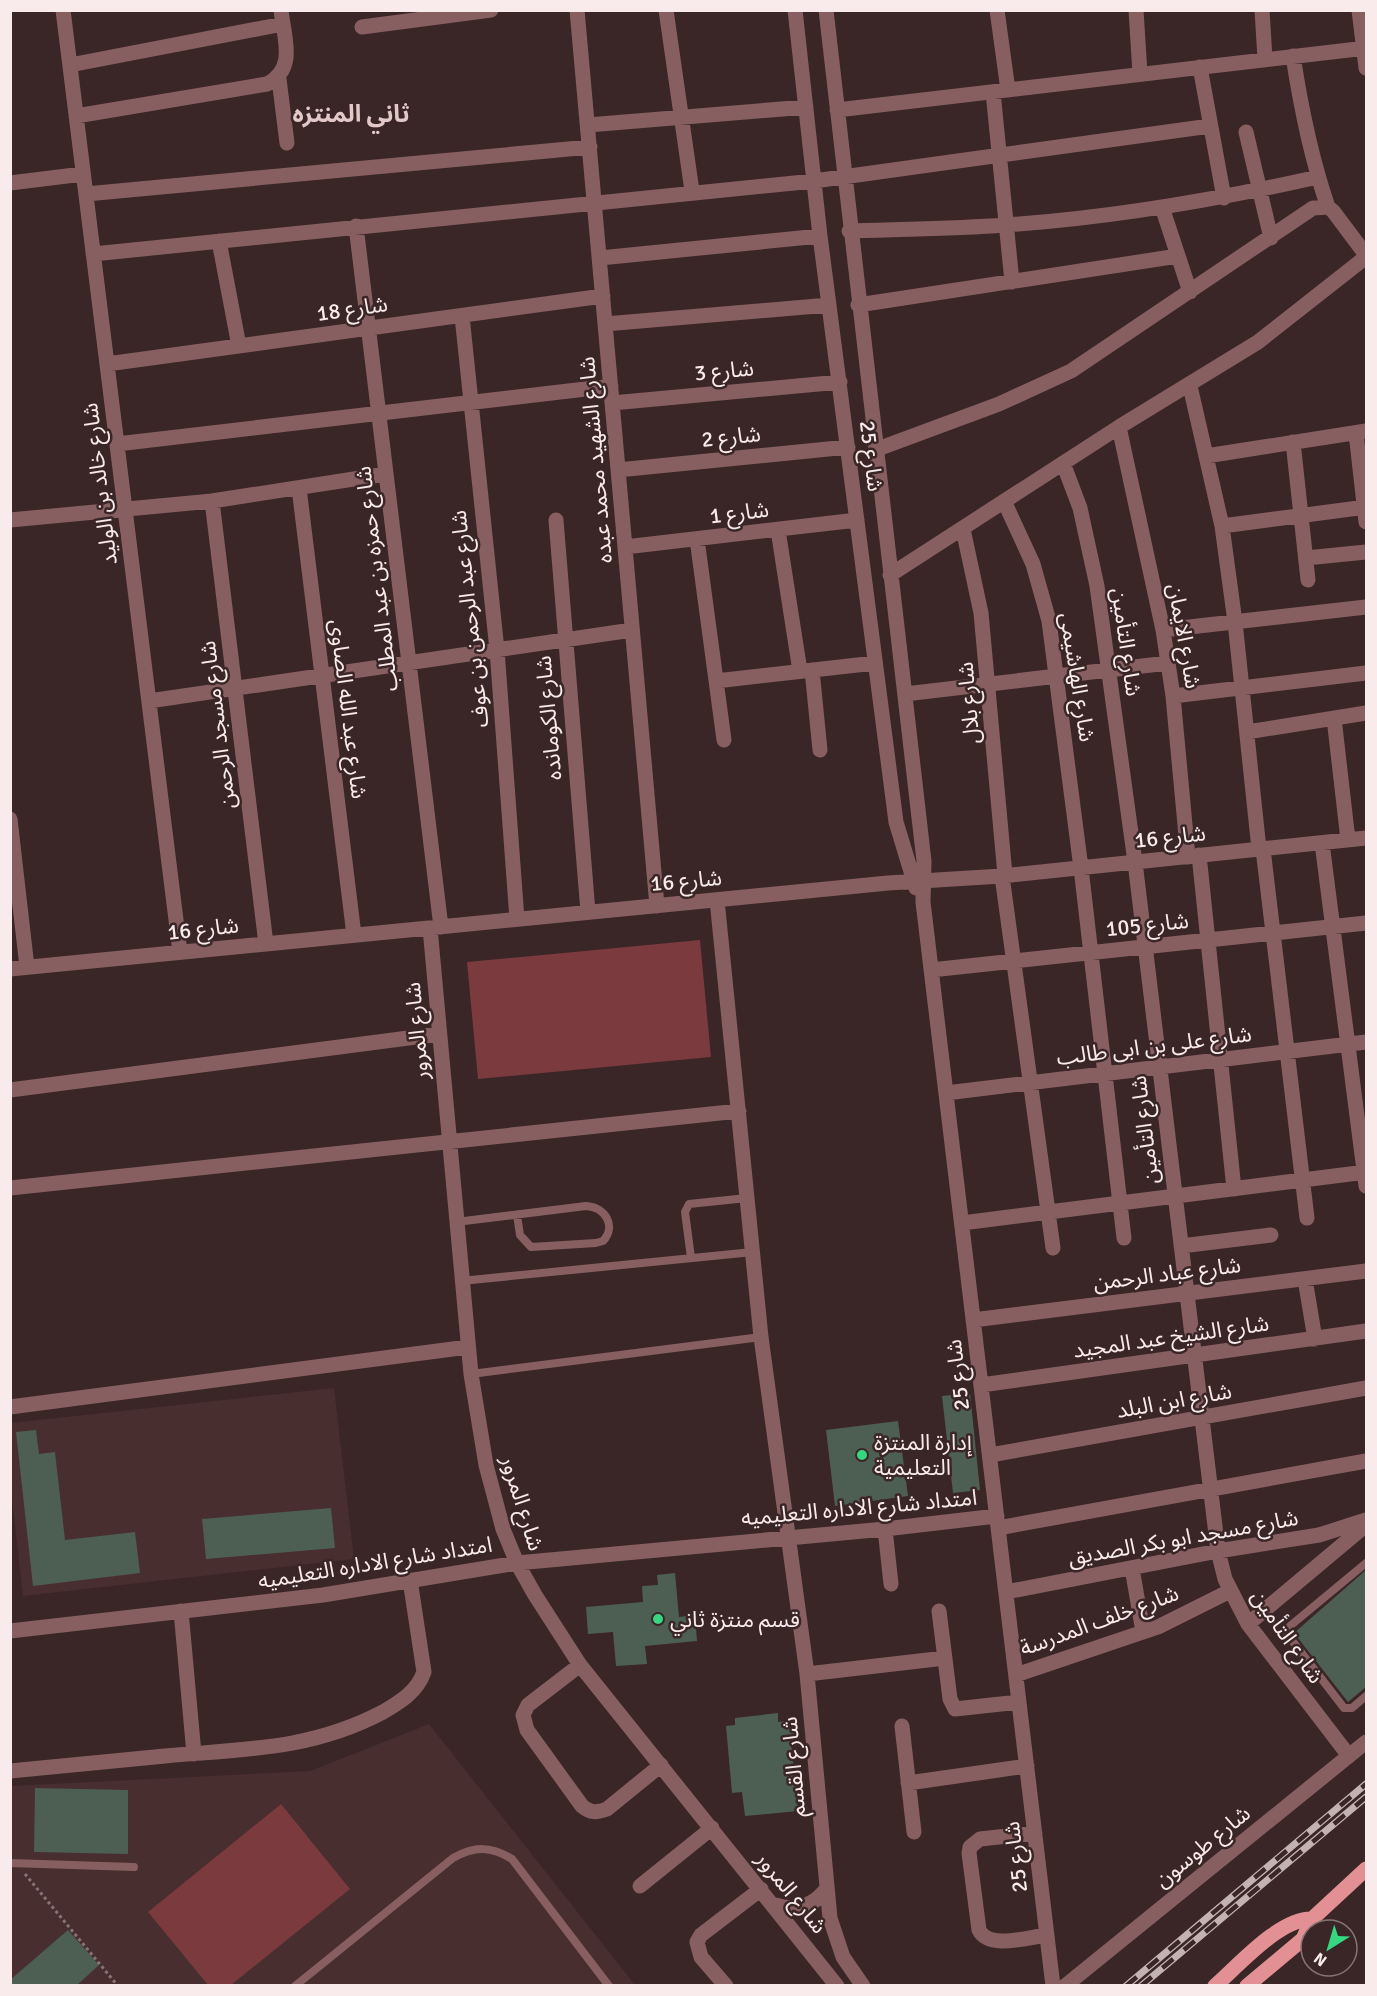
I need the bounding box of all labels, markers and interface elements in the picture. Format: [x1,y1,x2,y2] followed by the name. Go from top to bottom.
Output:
[292,99,410,134] district label: ثاني المنتزه
[315,290,390,330] street label: شارع 18
[693,354,755,390] street label: شارع 3
[573,355,621,564] street label: شارع الشهيد محمد عبده
[76,401,126,567] street label: شارع خالد بن الوليد
[851,419,889,494] street label: شارع 25
[700,420,762,456] street label: شارع 2
[349,464,407,693] street label: شارع حمزه بن عبد المطلب
[708,495,771,533] street label: شارع 1
[445,509,497,729] street label: شارع عبد الرحمن بن عوف
[1159,581,1207,691] street label: شارع الايمان
[1103,586,1147,698] street label: شارع التأمين
[1051,610,1101,744] street label: شارع الهاشيمى
[321,618,373,801] street label: شارع عبد الله الصاوى
[194,639,244,810] street label: شارع مسجد الرحمن
[530,654,570,781] street label: شارع الكومانده
[951,661,989,745] street label: شارع بلال
[1133,819,1207,857] street label: شارع 16
[649,864,723,900] street label: شارع 16
[1104,907,1190,945] street label: شارع 105
[166,911,240,949] street label: شارع 16
[399,981,437,1082] street label: شارع المرور
[1055,1020,1254,1074] street label: شارع على بن ابى طالب
[1124,1074,1168,1186] street label: شارع التأمين
[1092,1251,1243,1299] street label: شارع عباد الرحمن
[1071,1309,1271,1367] street label: شارع الشيخ عبد المجيد
[940,1337,978,1412] street label: شارع 25
[1114,1377,1234,1427] street label: شارع ابن البلد
[874,1429,972,1481] place label: إدارة المنتزة التعليمية
[855,1448,869,1462] marker: إدارة المنتزة التعليمية
[492,1451,550,1555] street label: شارع المرور
[740,1484,978,1534] street label: امتداد شارع الاداره التعليميه
[1066,1504,1301,1574] street label: شارع مسجد ابو بكر الصديق
[256,1531,495,1597] street label: امتداد شارع الاداره التعليميه
[1016,1579,1183,1665] street label: شارع خلف المدرسة
[1243,1584,1330,1690] street label: شارع التأمين
[670,1606,800,1636] place label: قسم منتزة ثاني
[651,1612,665,1626] marker: قسم منتزة ثاني
[776,1715,814,1818] street label: شارع القسم
[1149,1799,1258,1896] street label: شارع طوسون
[998,1819,1036,1894] street label: شارع 25
[747,1845,833,1941] street label: شارع المرور
[1299,1918,1359,1978] north arrow
[1310,1948,1331,1971] text: N

